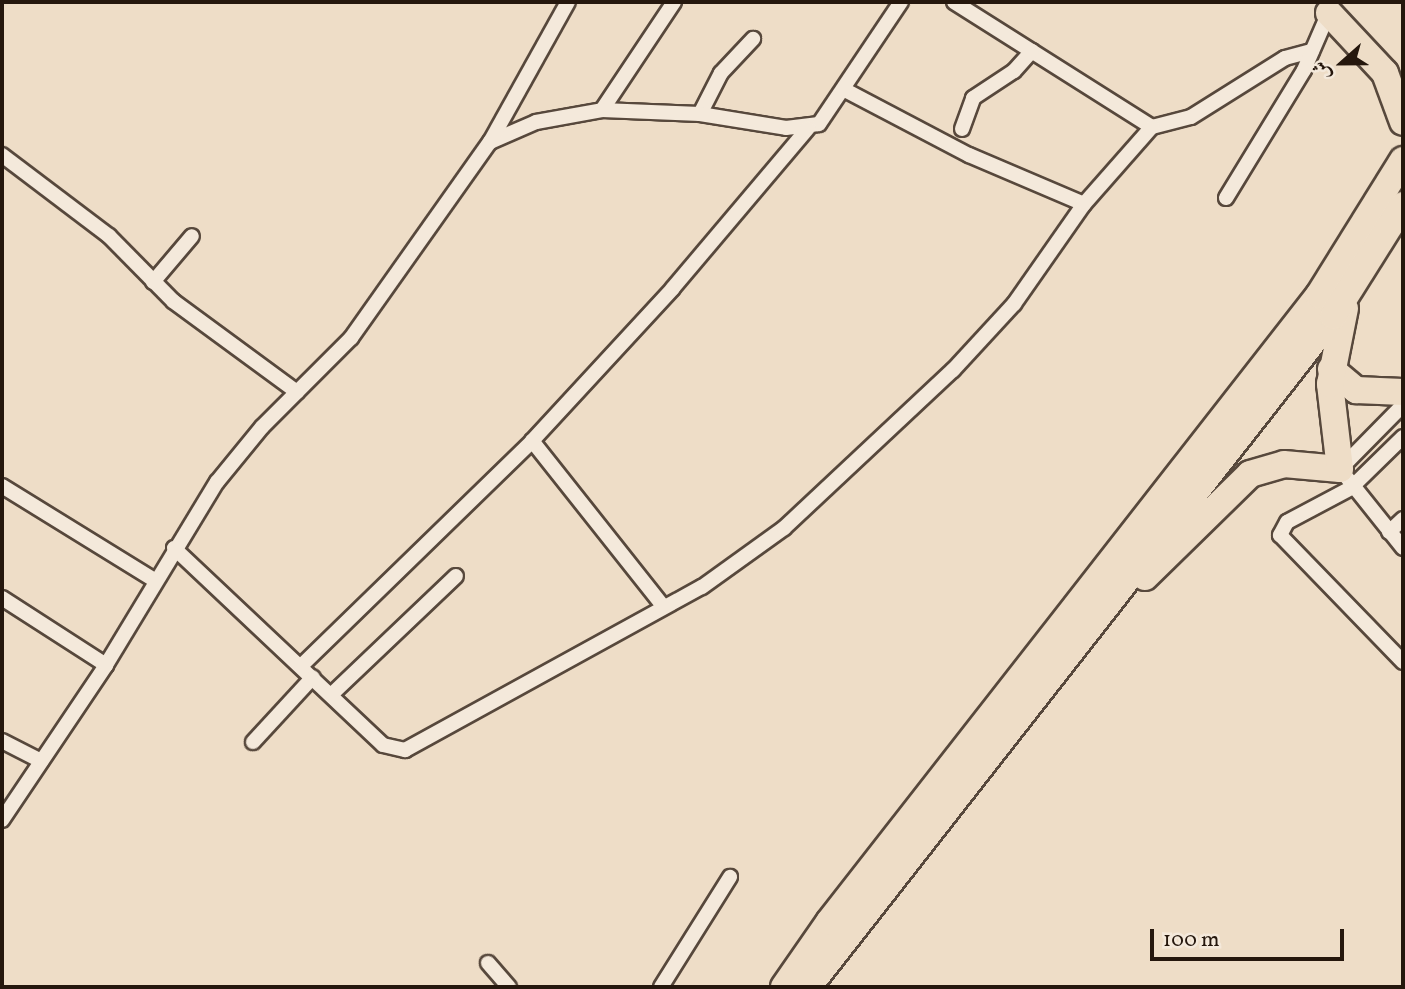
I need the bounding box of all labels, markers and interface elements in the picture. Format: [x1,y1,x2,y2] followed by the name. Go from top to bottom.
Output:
[1307,28,1377,98] north arrow
[1307,57,1338,84] text: ش
[1153,916,1347,960] scale bar
[1163,926,1220,955] text: 100 m

